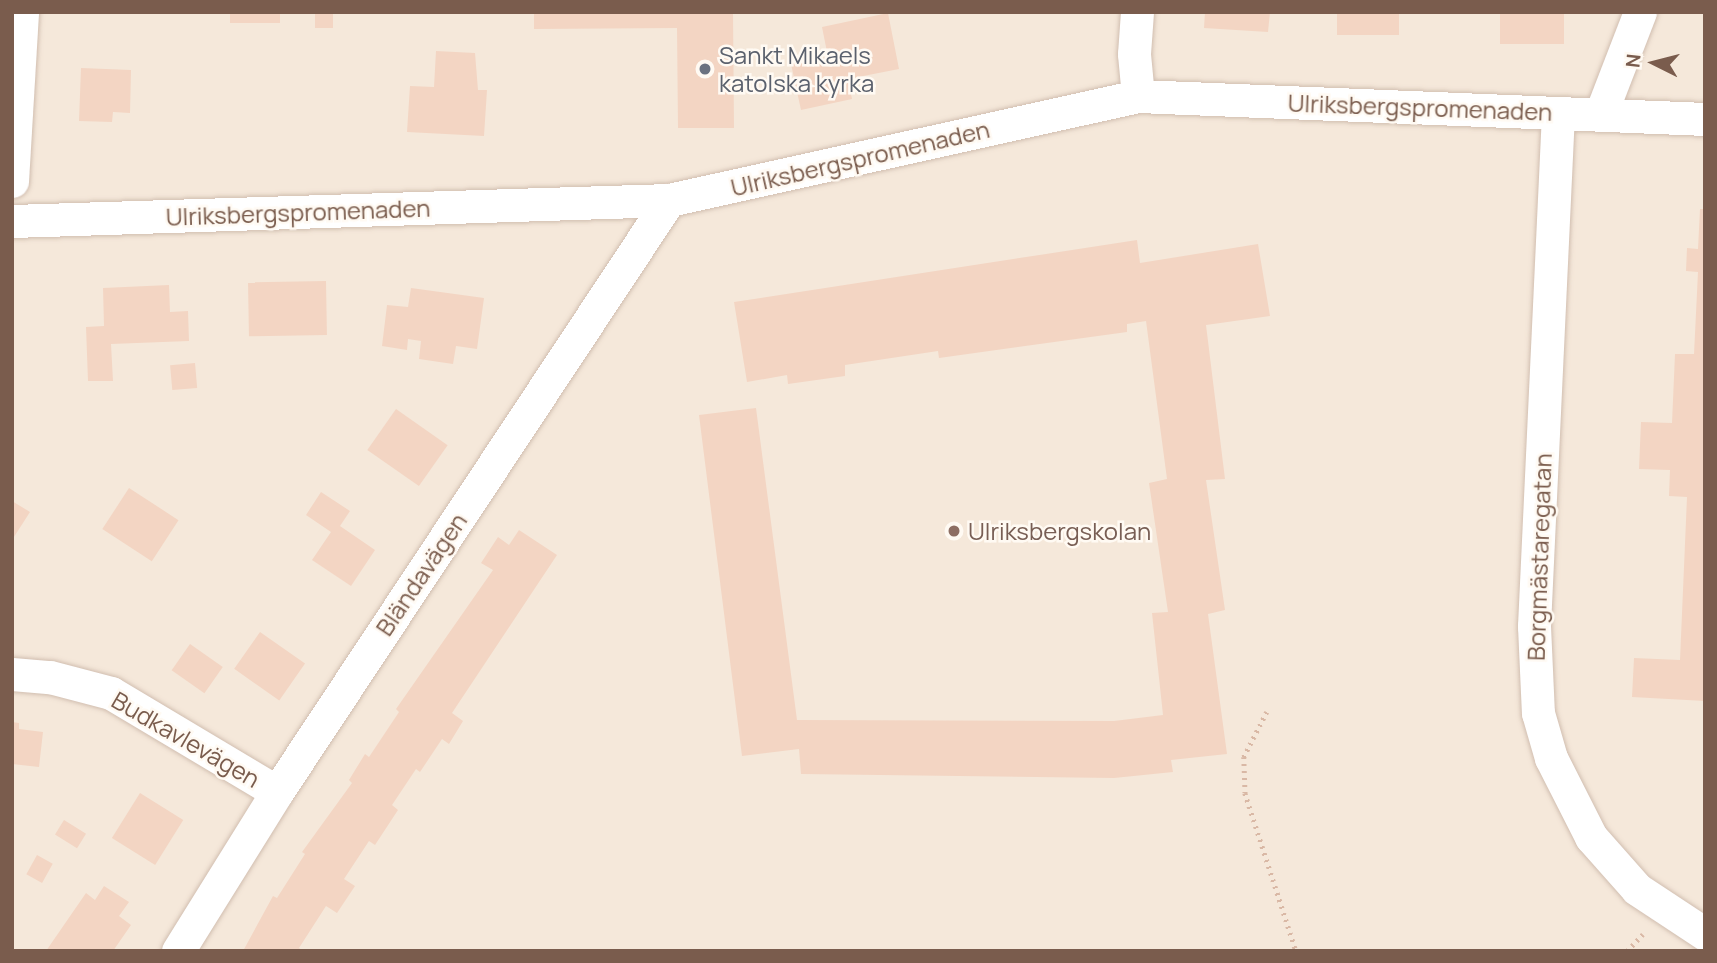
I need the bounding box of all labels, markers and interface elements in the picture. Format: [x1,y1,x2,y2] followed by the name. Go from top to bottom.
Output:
[1619,28,1689,98] north arrow
[719,41,874,97] place label: Sankt Mikaels katolska kyrka
[1619,53,1647,69] text: N
[697,61,713,77] marker: Sankt Mikaels katolska kyrka
[1287,88,1553,126] street label: Ulriksbergspromenaden
[728,114,992,202] street label: Ulriksbergspromenaden
[165,193,431,231] street label: Ulriksbergspromenaden
[1521,453,1557,661] street label: Borgmästaregatan
[369,507,473,641] street label: Bländavägen
[968,517,1151,545] place label: Ulriksbergskolan
[946,523,962,539] marker: Ulriksbergskolan
[107,685,265,793] street label: Budkavlevägen

